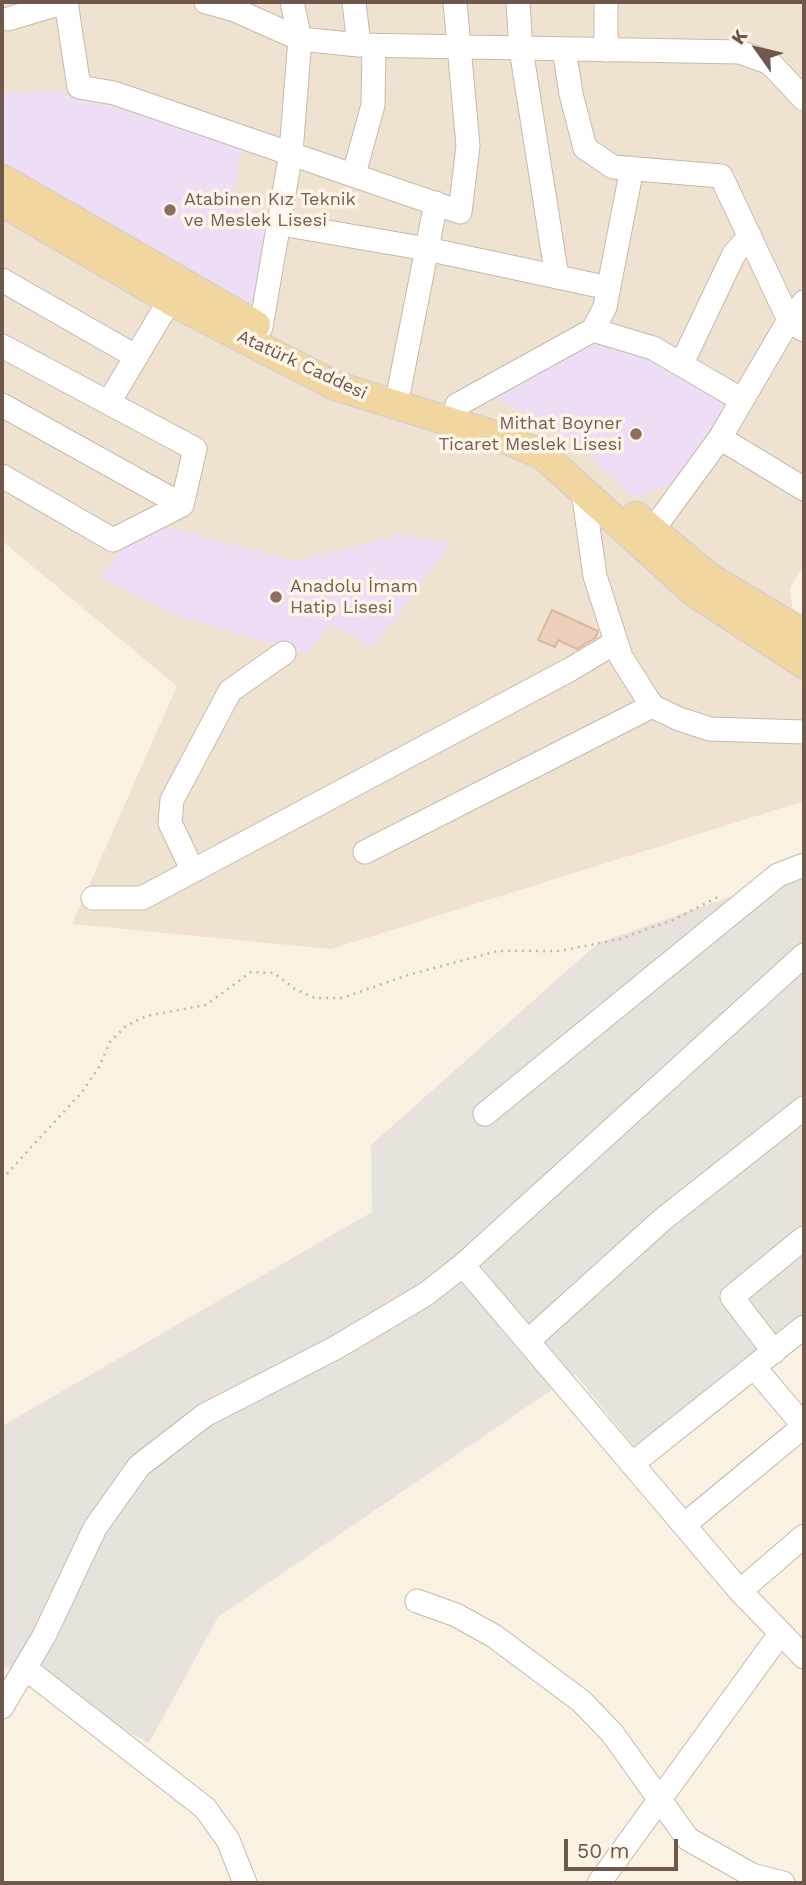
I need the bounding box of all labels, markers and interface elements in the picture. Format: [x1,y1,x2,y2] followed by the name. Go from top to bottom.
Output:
[722,14,792,84] north arrow
[726,25,752,49] text: K
[184,189,356,232] place label: Atabinen Kız Teknik ve Meslek Lisesi
[162,202,178,218] marker: Atabinen Kız Teknik ve Meslek Lisesi
[234,325,370,405] street label: Atatürk Caddesi
[438,413,622,456] place label: Mithat Boyner Ticaret Meslek Lisesi
[628,426,644,442] marker: Mithat Boyner Ticaret Meslek Lisesi
[290,576,418,618] place label: Anadolu İmam Hatip Lisesi
[268,589,284,605] marker: Anadolu İmam Hatip Lisesi
[568,1826,682,1870] scale bar
[577,1838,629,1863] text: 50 m

